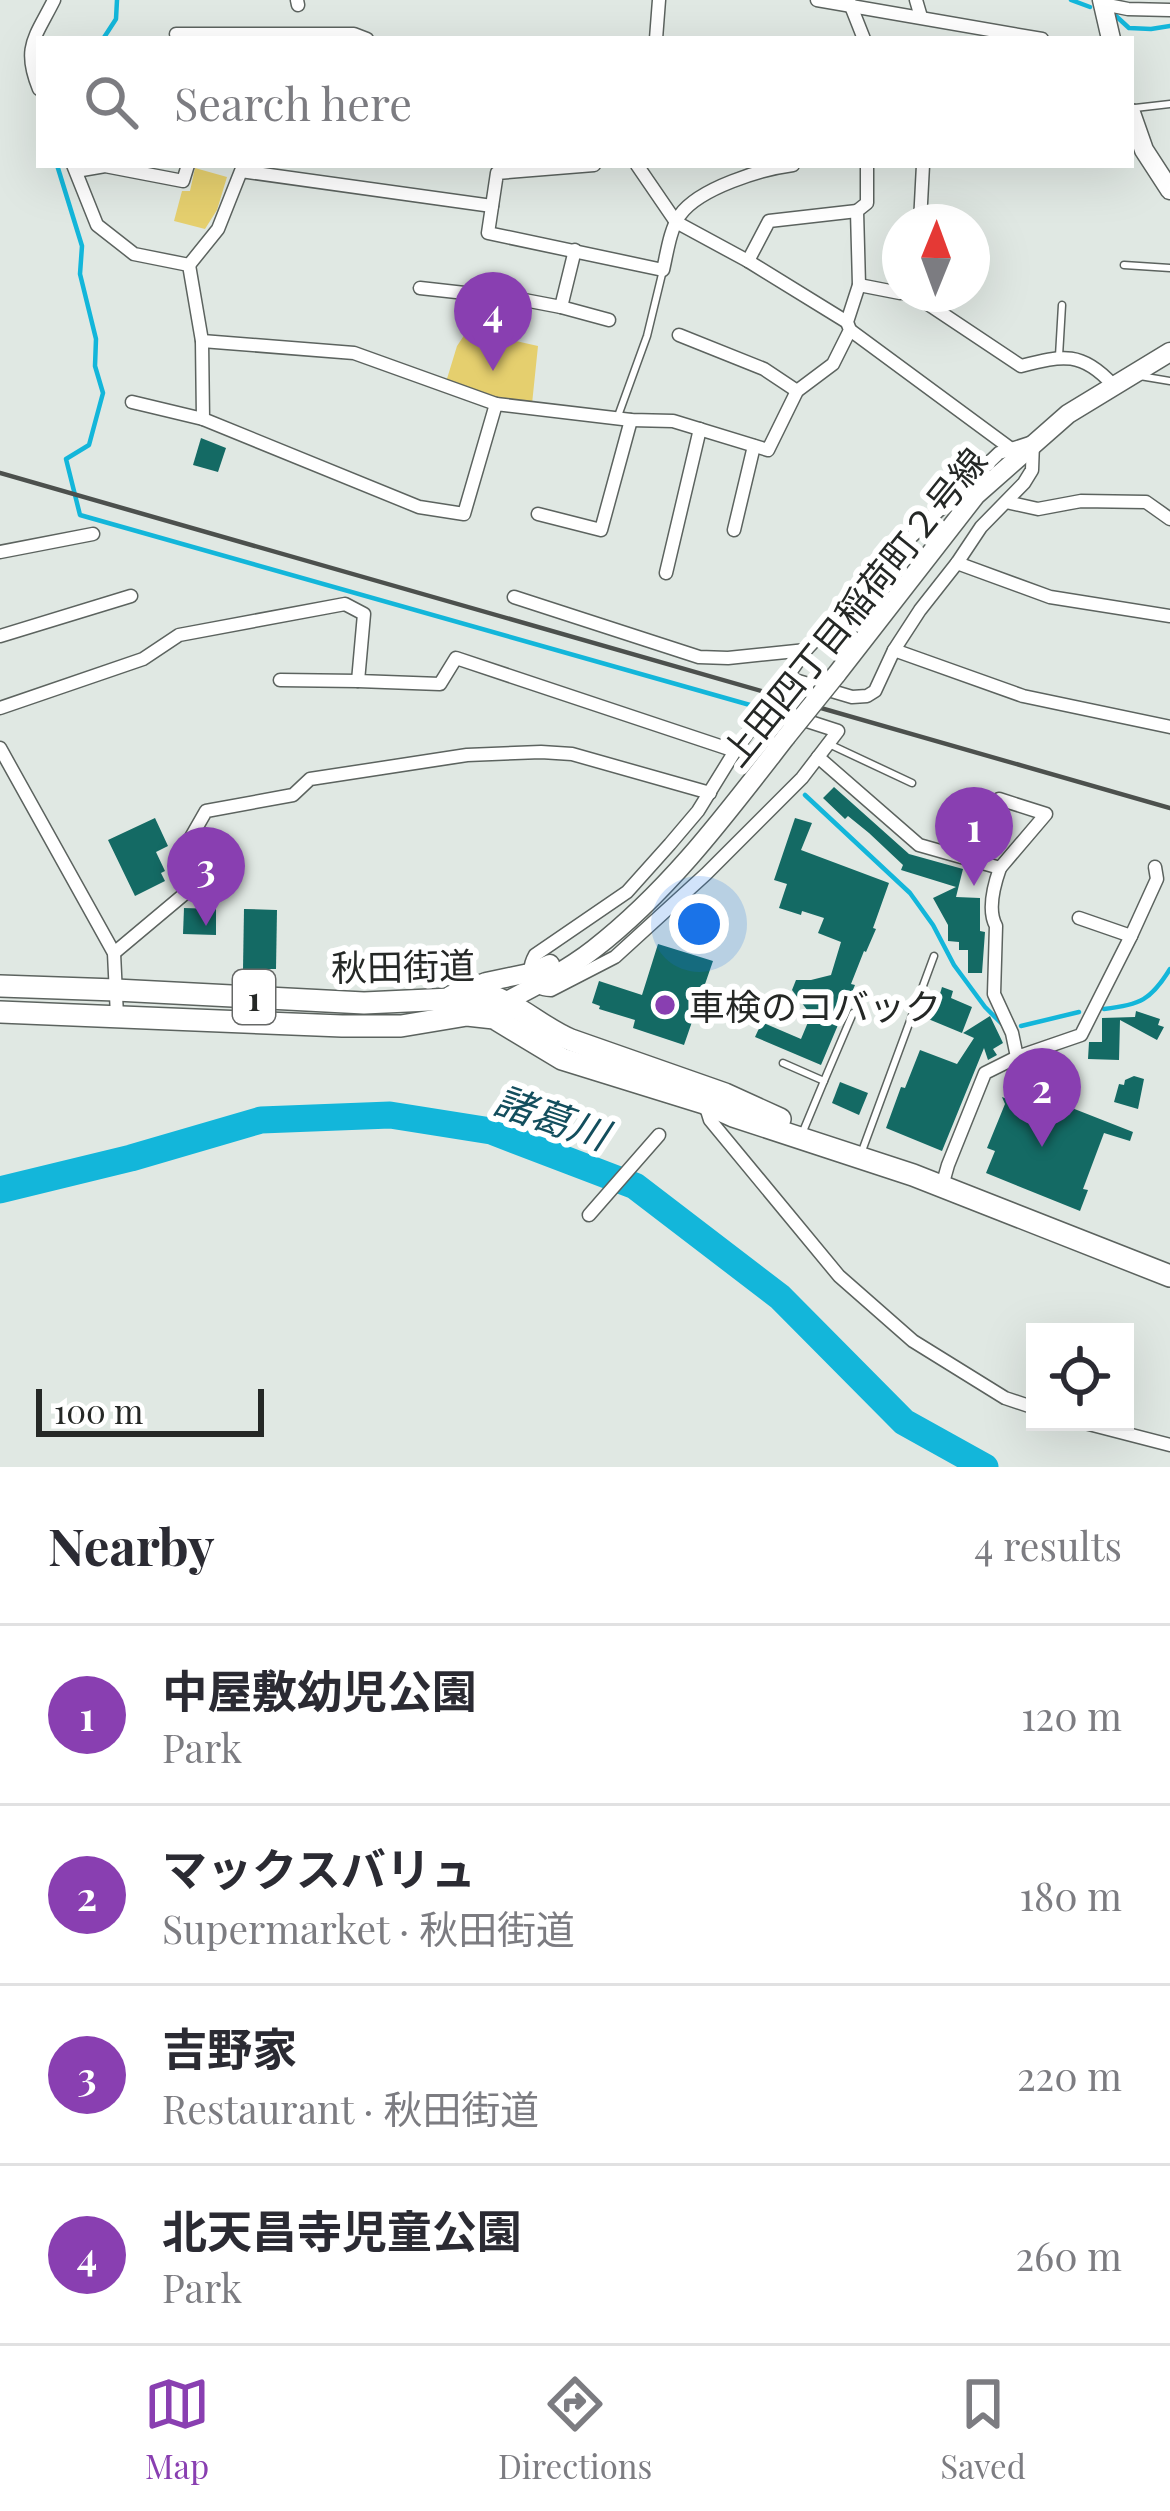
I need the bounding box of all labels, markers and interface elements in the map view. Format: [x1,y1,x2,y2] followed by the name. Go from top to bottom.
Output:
[36,36,1134,168] search box
[78,69,144,135] icon: search
[174,72,412,132] text: Search here
[882,204,990,312] north arrow
[454,272,532,371] pin: 4
[710,437,996,775] street label: 上田四丁目稲荷町２号線
[935,787,1013,886] pin: 1
[167,827,245,926] pin: 3
[669,894,729,954] your location
[331,940,475,990] street label: 秋田街道
[233,970,275,1024] road number: 1
[689,981,941,1029] place label: 車検のコバック
[652,992,678,1018] marker: 車検のコバック
[1003,1048,1081,1147] pin: 2
[488,1072,620,1161] water label: 諸葛川
[1026,1323,1134,1431] map controls
[1026,1323,1134,1431] button: locate
[36,1383,264,1436] scale bar
[54,1388,143,1432] text: 100 m
[48,1511,214,1579] text: Nearby
[974,1519,1122,1571] text: 4 results
[162,1659,477,1719] text: 中屋敷幼児公園
[80,1689,94,1741] text: 1
[1021,1689,1122,1741] text: 120 m
[162,1721,242,1773] text: Park
[162,1837,476,1897] text: マックスバリュ
[77,1869,97,1921] text: 2
[1020,1869,1122,1921] text: 180 m
[162,1902,575,1954] text: Supermarket · 秋田街道
[162,2017,297,2077] text: 吉野家
[77,2049,97,2101] text: 3
[1017,2049,1122,2101] text: 220 m
[162,2082,539,2134] text: Restaurant · 秋田街道
[162,2199,522,2259] text: 北天昌寺児童公園
[77,2229,97,2281] text: 4
[1015,2229,1122,2281] text: 260 m
[162,2261,242,2313] text: Park
[144,2371,210,2487] tab: Map
[498,2371,652,2487] tab: Directions
[940,2371,1026,2487] tab: Saved

